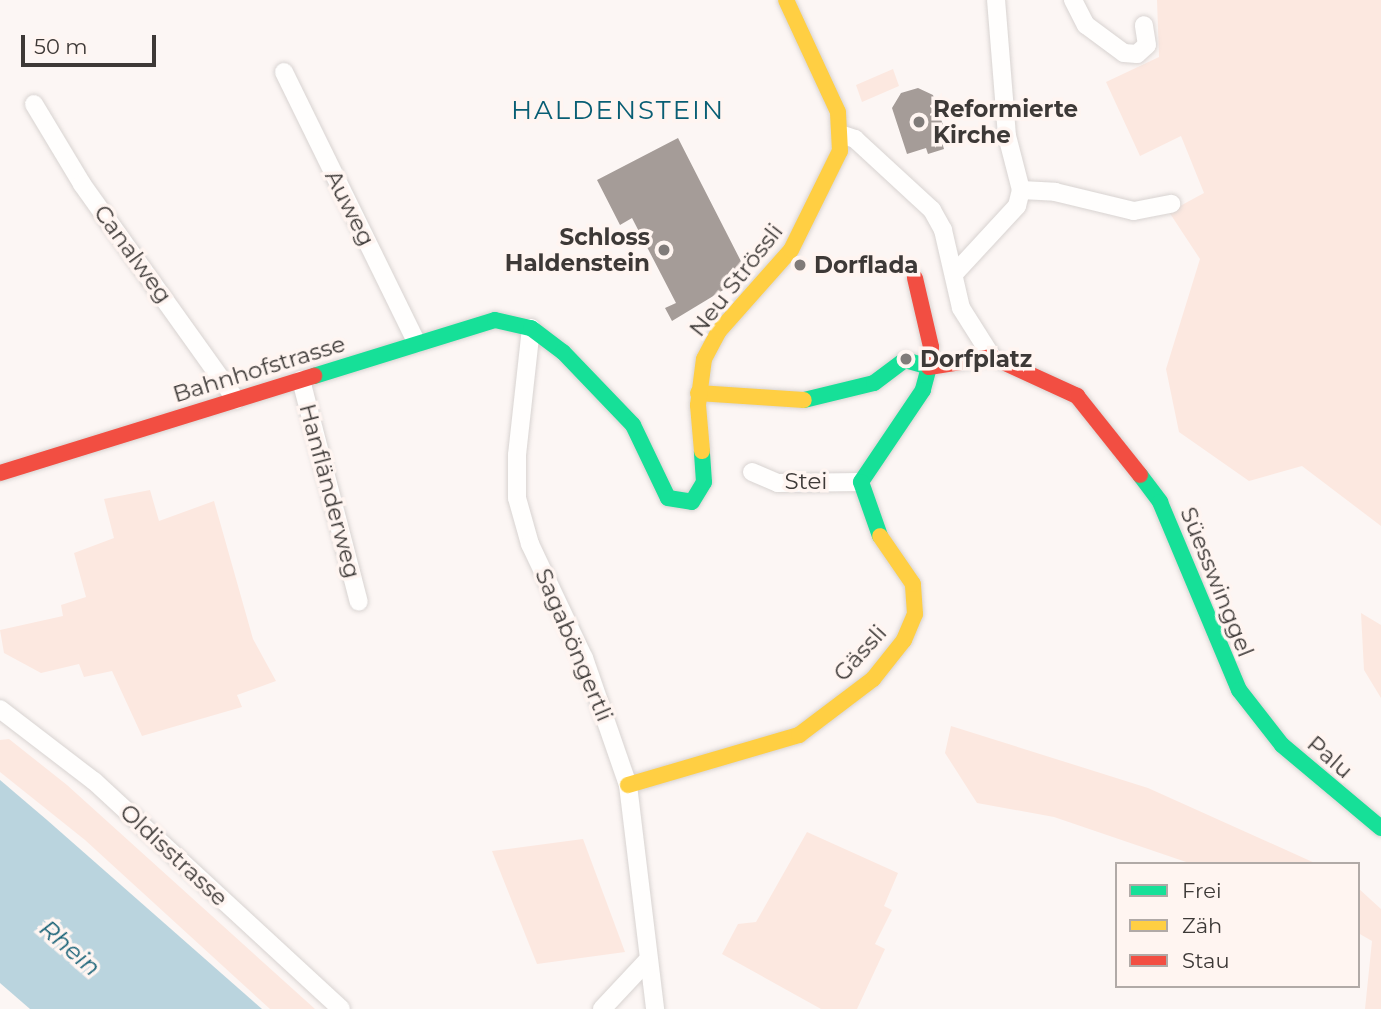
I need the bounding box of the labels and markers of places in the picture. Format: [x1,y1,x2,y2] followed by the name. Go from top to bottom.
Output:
[933,95,1078,149] place label: Reformierte Kirche
[911,114,927,130] marker: Reformierte Kirche
[505,223,650,277] place label: Schloss Haldenstein
[656,242,672,258] marker: Schloss Haldenstein
[814,251,919,279] place label: Dorflada
[792,257,808,273] marker: Dorflada
[920,345,1032,373] place label: Dorfplatz
[898,351,914,367] marker: Dorfplatz

